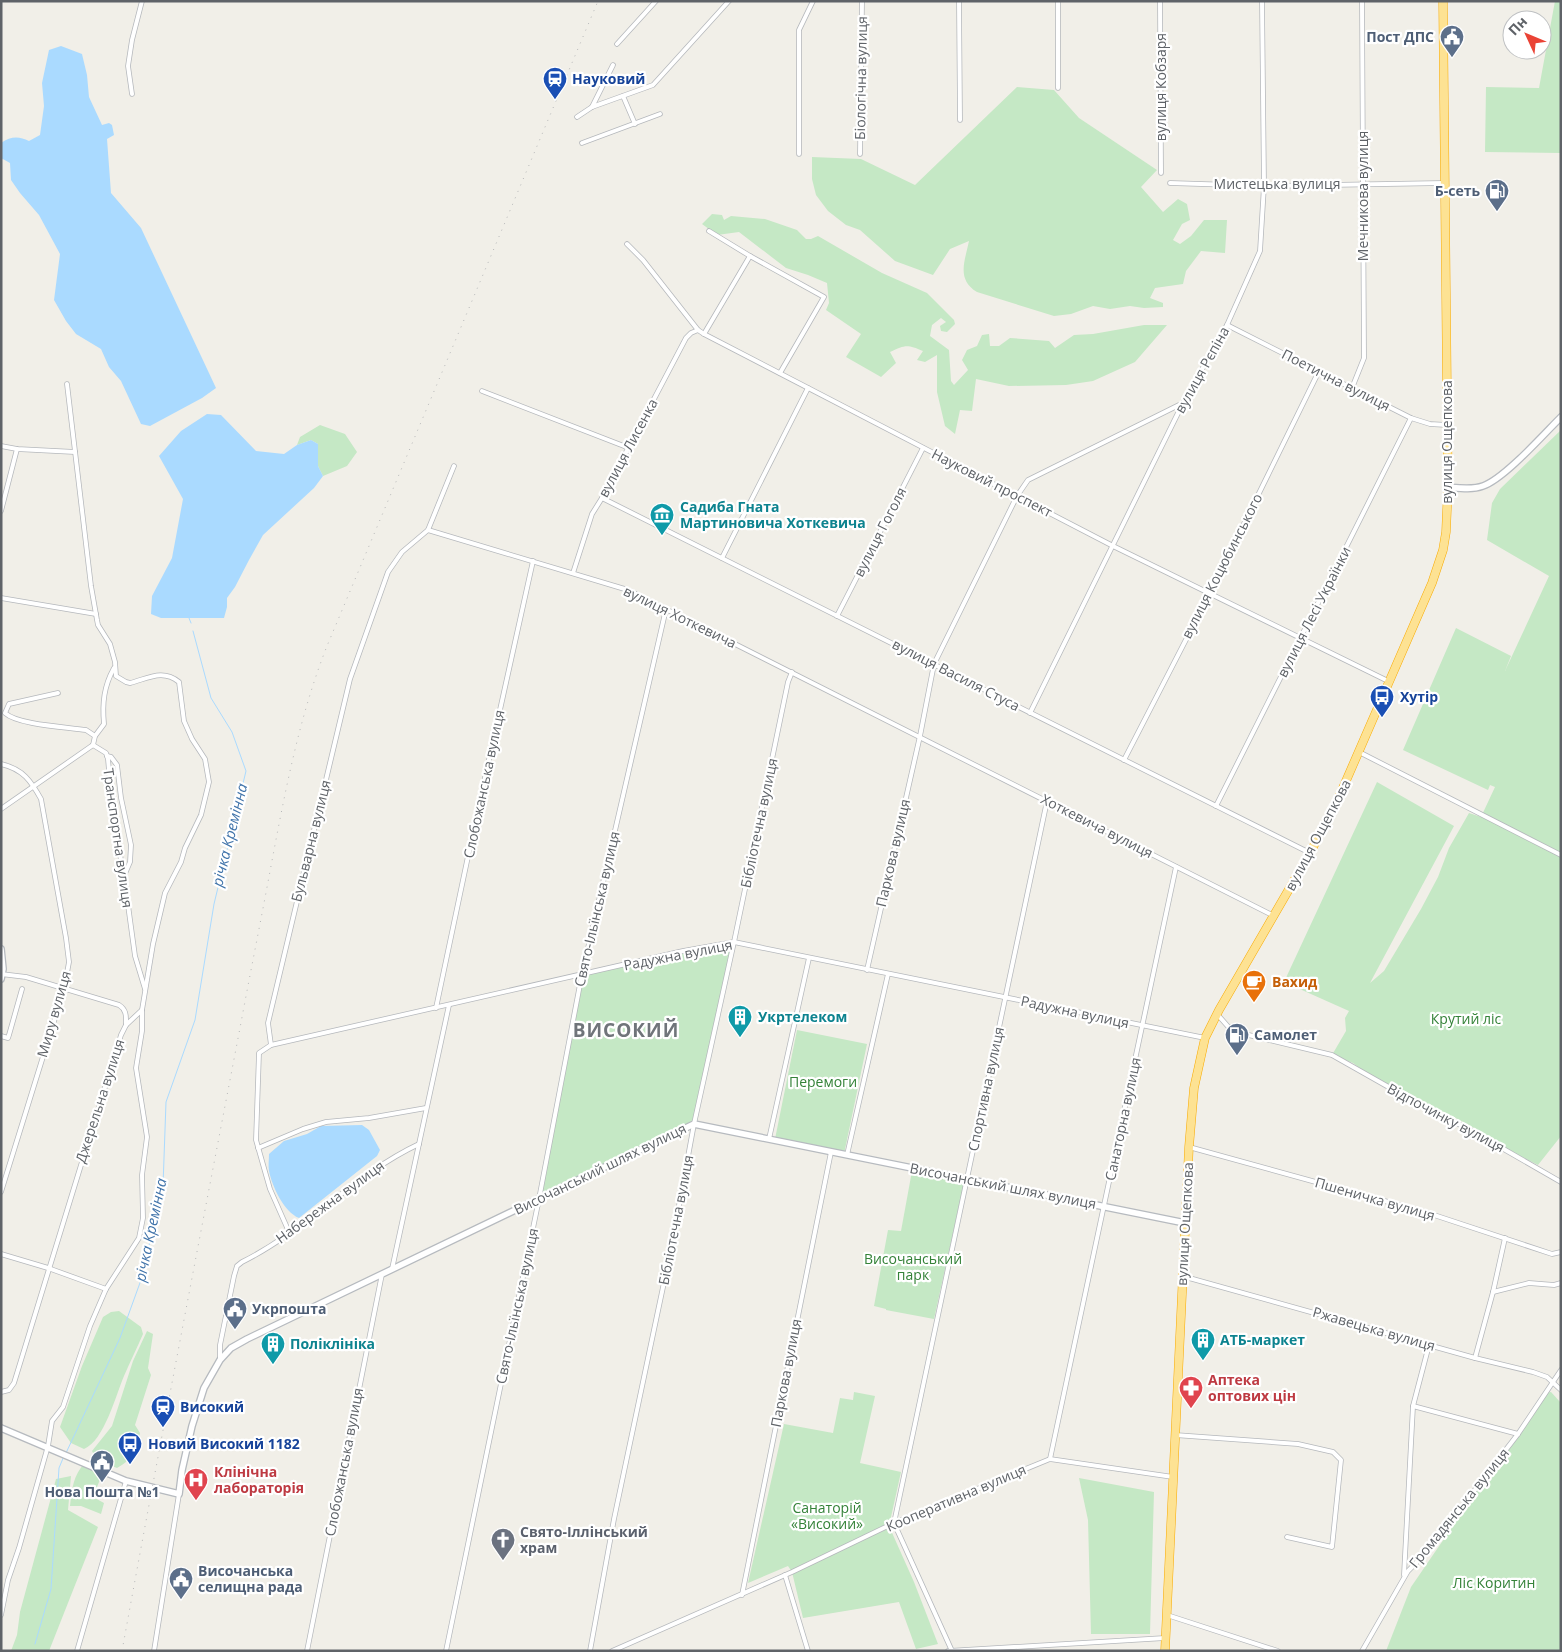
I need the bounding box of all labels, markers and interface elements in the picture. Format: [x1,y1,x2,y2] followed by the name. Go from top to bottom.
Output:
[1502,10,1552,60] north arrow
[1504,12,1531,39] text: Пн
[850,16,871,140] street label: Біологічна вулиця
[1439,24,1465,58] public building icon: Пост ДПС
[1366,27,1434,46] place label: Пост ДПС
[1151,33,1170,141] street label: вулиця Кобзаря
[542,66,568,100] station icon: Науковий
[572,69,645,88] place label: Науковий
[1353,131,1372,261] street label: Мечникова вулиця
[1214,174,1340,193] street label: Мистецька вулиця
[1484,178,1510,212] fuel station icon: Б-сеть
[1435,181,1480,200] place label: Б-сеть
[1170,323,1233,416] street label: вулиця Рєпіна
[1279,344,1394,415] street label: Поетична вулиця
[1437,380,1456,504] street label: вулиця Ощепкова
[594,395,662,500] street label: вулиця Лисенка
[929,444,1056,521] street label: Науковий проспект
[849,484,910,580] street label: вулиця Гоголя
[1177,490,1266,642] street label: вулиця Коцюбинського
[680,497,866,532] place label: Садиба Гната Мартиновича Хоткевича
[649,502,675,536] museum icon: Садиба Гната Мартиновича Хоткевича
[1272,543,1355,680] street label: вулиця Лесі Українки
[621,581,740,652] street label: вулиця Хоткевича
[889,634,1023,715] street label: вулиця Василя Стуса
[1369,684,1395,718] bus stop icon: Хутір
[1400,687,1438,706] place label: Хутір
[459,708,509,860] street label: Слобожанська вулиця
[735,756,782,889] street label: Бібліотечна вулиця
[99,767,138,909] street label: Транспортна вулиця
[1280,776,1355,894] street label: вулиця Ощепкова
[286,778,335,904] street label: Бульварна вулиця
[206,781,252,889] water label: річка Кремінна
[1038,789,1157,862] street label: Хоткевича вулиця
[871,797,914,909] street label: Паркова вулиця
[569,829,624,988] street label: Свято-Ільїнська вулиця
[622,935,734,974] street label: Радужна вулиця
[32,968,75,1059] street label: Миру вулиця
[1241,969,1267,1003] cafe icon: Вахид
[1272,972,1318,991] place label: Вахид
[1019,991,1131,1032] street label: Радужна вулиця
[727,1004,753,1038] building icon: Укртелеком
[758,1007,847,1026] place label: Укртелеком
[1431,1009,1501,1028] park label: Крутий ліс
[573,1017,679,1043] district label: ВИСОКИЙ
[1224,1022,1250,1056] fuel station icon: Самолет
[963,1025,1008,1153] street label: Спортивна вулиця
[1254,1025,1317,1044] place label: Самолет
[71,1036,129,1165] street label: Джерельна вулиця
[1100,1056,1145,1182] street label: Санаторна вулиця
[789,1072,857,1091] park label: Перемоги
[1384,1079,1508,1157] street label: Відпочинку вулиця
[510,1118,689,1219] street label: Височанський шлях вулиця
[654,1153,697,1287] street label: Бібліотечна вулиця
[272,1156,388,1247] street label: Набережна вулиця
[908,1158,1098,1213] street label: Височанський шлях вулиця
[1172,1162,1197,1286] street label: вулиця Ощепкова
[1313,1172,1437,1225] street label: Пшеничка вулиця
[129,1176,171,1284] water label: річка Кремінна
[491,1226,542,1386] street label: Свято-Ільїнська вулиця
[864,1249,962,1284] park label: Височанський парк
[222,1296,248,1330] public building icon: Укрпошта
[252,1299,326,1318] place label: Укрпошта
[1311,1302,1438,1355] street label: Ржавецька вулиця
[766,1317,805,1429] street label: Паркова вулиця
[1190,1327,1216,1361] building icon: АТБ-маркет
[1220,1330,1305,1349] place label: АТБ-маркет
[260,1331,286,1365] building icon: Поліклініка
[290,1334,375,1353] place label: Поліклініка
[1208,1370,1296,1405] place label: Аптека оптових цін
[1178,1375,1204,1409] pharmacy icon: Аптека оптових цін
[320,1386,367,1538] street label: Слобожанська вулиця
[150,1394,176,1428] station icon: Високий
[180,1397,244,1416] place label: Високий
[117,1431,143,1465] bus stop icon: Новий Високий 1182
[148,1434,300,1453] place label: Новий Високий 1182
[1404,1444,1513,1572] street label: Громадянська вулиця
[89,1449,115,1483] public building icon: Нова Пошта №1
[883,1459,1029,1536] street label: Кооперативна вулиця
[214,1462,304,1497] place label: Клінічна лабораторія
[183,1467,209,1501] hospital icon: Клінічна лабораторія
[44,1482,160,1501] place label: Нова Пошта №1
[791,1498,863,1533] park label: Санаторій «Високий»
[520,1522,648,1557] place label: Свято-Іллінський храм
[490,1527,516,1561] church icon: Свято-Іллінський храм
[198,1561,303,1596] place label: Височанська селищна рада
[168,1566,194,1600] public building icon: Височанська селищна рада
[1453,1573,1535,1592] park label: Ліс Коритин

